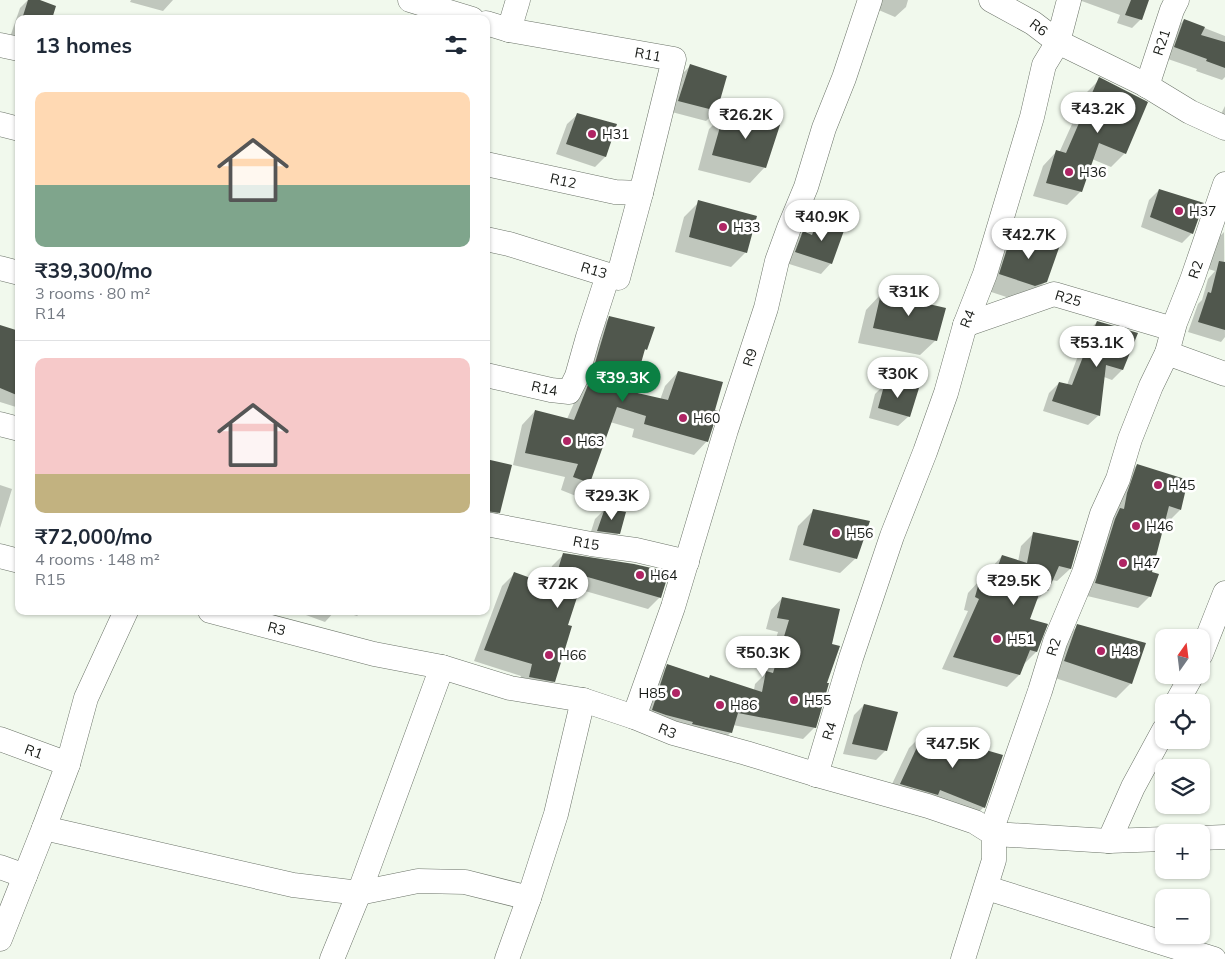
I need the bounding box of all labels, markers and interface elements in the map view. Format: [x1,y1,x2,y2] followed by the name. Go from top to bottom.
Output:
[1026,15,1051,40] street label: R6
[1149,27,1174,58] street label: R21
[442,31,470,59] icon: filters
[35,32,132,58] text: 13 homes
[633,43,662,66] street label: R11
[1057,92,1139,134] pin: ₹43.2K
[705,98,787,140] pin: ₹26.2K
[1071,98,1125,118] text: ₹43.2K
[719,104,773,124] text: ₹26.2K
[208,125,298,215] icon: home
[602,125,630,143] place label: H31
[586,128,598,140] marker: H31
[1079,163,1107,181] place label: H36
[1063,166,1075,178] marker: H36
[548,169,578,192] street label: R12
[781,200,863,242] pin: ₹40.9K
[1189,202,1217,220] place label: H37
[1173,205,1185,217] marker: H37
[795,206,849,226] text: ₹40.9K
[733,218,761,236] place label: H33
[988,218,1070,260] pin: ₹42.7K
[717,221,729,233] marker: H33
[1002,224,1056,244] text: ₹42.7K
[35,257,153,283] text: ₹39,300/mo
[579,258,609,282] street label: R13
[1184,258,1207,281] street label: R2
[879,274,939,317] pin: ₹31K
[889,281,929,301] text: ₹31K
[35,283,150,303] text: 3 rooms · 80 m²
[1053,286,1083,311] street label: R25
[35,303,65,323] text: R14
[956,307,979,330] street label: R4
[1056,326,1138,368] pin: ₹53.1K
[1070,332,1124,352] text: ₹53.1K
[738,346,761,369] street label: R9
[868,356,928,399] pin: ₹30K
[582,360,664,403] pin: ₹39.3K
[878,363,918,383] text: ₹30K
[596,367,650,387] text: ₹39.3K
[530,377,559,400] street label: R14
[208,390,298,480] icon: home
[693,409,721,427] place label: H60
[677,412,689,424] marker: H60
[577,432,605,450] place label: H63
[561,435,573,447] marker: H63
[1168,476,1196,494] place label: H45
[571,478,653,521] pin: ₹29.3K
[1152,479,1164,491] marker: H45
[585,485,639,505] text: ₹29.3K
[1146,517,1174,535] place label: H46
[1130,520,1142,532] marker: H46
[35,523,153,549] text: ₹72,000/mo
[846,524,874,542] place label: H56
[830,527,842,539] marker: H56
[571,532,600,554] street label: R15
[35,549,160,569] text: 4 rooms · 148 m²
[1133,554,1161,572] place label: H47
[1117,557,1129,569] marker: H47
[973,564,1055,606] pin: ₹29.5K
[528,566,588,609] pin: ₹72K
[650,566,678,584] place label: H64
[35,569,65,589] text: R15
[634,569,646,581] marker: H64
[987,570,1041,590] text: ₹29.5K
[538,573,578,593] text: ₹72K
[266,617,288,640] street label: R3
[1155,629,1210,684] north arrow
[1155,629,1210,944] map controls
[1007,630,1035,648] place label: H51
[991,633,1003,645] marker: H51
[722,636,804,678] pin: ₹50.3K
[1042,636,1065,658] street label: R2
[736,642,790,662] text: ₹50.3K
[1111,642,1139,660] place label: H48
[1095,645,1107,657] marker: H48
[559,646,587,664] place label: H66
[543,649,555,661] marker: H66
[638,684,666,702] place label: H85
[670,687,682,699] marker: H85
[804,691,832,709] place label: H55
[788,694,800,706] marker: H55
[1155,694,1210,749] button: locate
[730,696,758,714] place label: H86
[714,699,726,711] marker: H86
[656,719,679,743] street label: R3
[818,719,841,742] street label: R4
[912,726,994,769] pin: ₹47.5K
[926,733,980,753] text: ₹47.5K
[22,740,45,763] street label: R1
[1155,759,1210,814] button: layers
[1155,824,1210,879] button: +
[1155,889,1210,944] button: −

